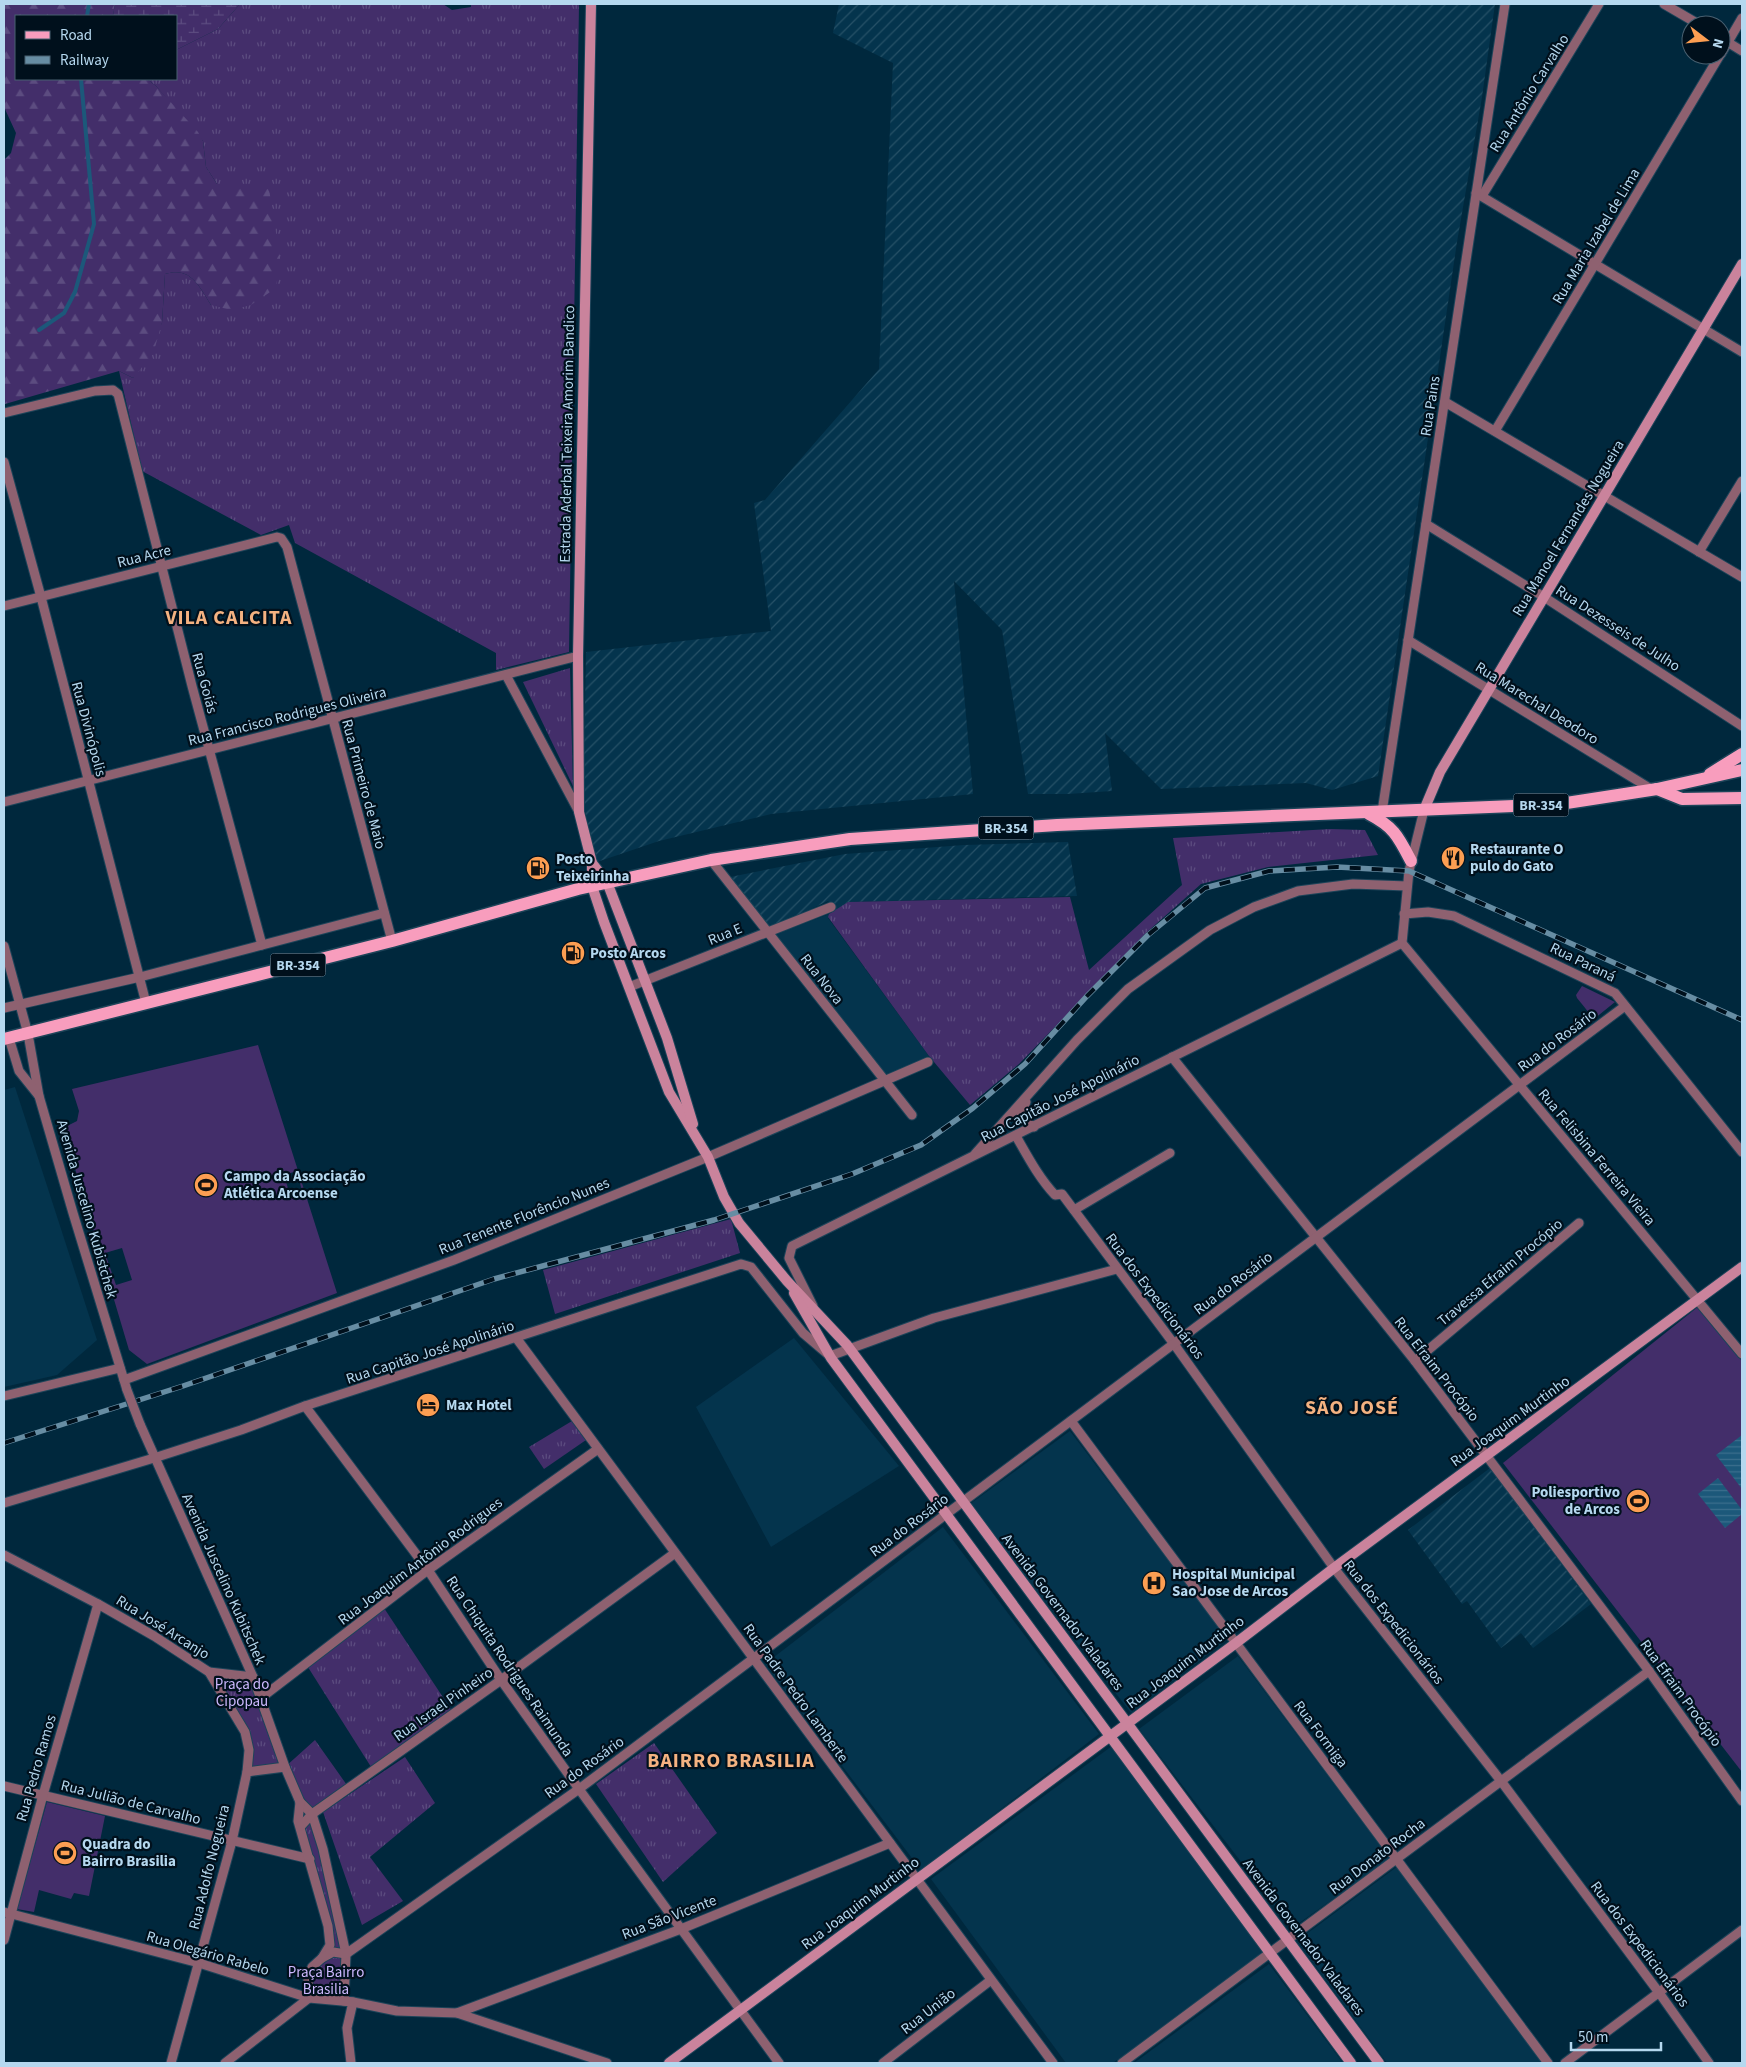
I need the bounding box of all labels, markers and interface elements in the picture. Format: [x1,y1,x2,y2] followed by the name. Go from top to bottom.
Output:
[15,15,178,80] legend
[1681,15,1731,65] north arrow
[60,25,92,46] text: Road
[1485,30,1574,156] street label: Rua Antônio Carvalho
[1707,36,1728,51] text: N
[60,50,109,71] text: Railway
[1548,164,1645,308] street label: Rua Maria Izabel de Lima
[555,305,580,563] street label: Estrada Aderbal Teixeira Amorim Bandico
[1415,374,1446,438] street label: Rua Pains
[1507,436,1630,620] street label: Rua Manoel Fernandes Nogueira
[115,540,173,573] street label: Rua Acre
[1551,580,1684,677] street label: Rua Dezesseis de Julho
[164,604,293,632] district label: VILA CALCITA
[186,650,223,716] street label: Rua Goiás
[1471,657,1603,750] street label: Rua Marechal Deodoro
[66,679,111,779] street label: Rua Divinópolis
[186,682,388,751] street label: Rua Francisco Rodrigues Oliveira
[336,717,391,851] street label: Rua Primeiro de Maio
[1514,794,1568,816] road number: BR-354
[978,816,1034,840] road number: BR-354
[1470,839,1564,877] place label: Restaurante O pulo do Gato
[1440,845,1466,871] restaurant icon: Restaurante O pulo do Gato
[556,849,630,887] place label: Posto Teixeirinha
[525,855,551,881] fuel station icon: Posto Teixeirinha
[705,918,746,951] street label: Rua E
[1546,937,1619,987] street label: Rua Paraná
[560,940,586,966] fuel station icon: Posto Arcos
[590,943,666,964] place label: Posto Arcos
[795,949,848,1009] street label: Rua Nova
[270,954,326,976] road number: BR-354
[1513,1004,1601,1077] street label: Rua do Rosário
[977,1049,1143,1148] street label: Rua Capitão José Apolinário
[1533,1084,1660,1230] street label: Rua Felisbina Ferreira Vieira
[51,1117,122,1301] street label: Avenida Juscelino Kubistchek
[223,1166,365,1204] place label: Campo da Associação Atlética Arcoense
[193,1172,219,1198] sports icon: Campo da Associação Atlética Arcoense
[436,1173,613,1260] street label: Rua Tenente Florêncio Nunes
[1433,1214,1567,1331] street label: Travessa Efraim Procópio
[1100,1229,1209,1364] street label: Rua dos Expedicionários
[1189,1247,1277,1320] street label: Rua do Rosário
[1389,1313,1484,1426] street label: Rua Efraim Procópio
[343,1315,517,1390] street label: Rua Capitão José Apolinário
[1446,1371,1574,1472] street label: Rua Joaquim Murtinho
[415,1392,441,1418] hotel icon: Max Hotel
[1305,1394,1399,1422] district label: SÃO JOSÉ
[446,1395,512,1416] place label: Max Hotel
[1531,1482,1620,1520] place label: Poliesportivo de Arcos
[1625,1488,1651,1514] sports icon: Poliesportivo de Arcos
[865,1489,953,1562] street label: Rua do Rosário
[176,1490,271,1669] street label: Avenida Juscelino Kubitschek
[334,1493,507,1630] street label: Rua Joaquim Antônio Rodrigues
[997,1529,1129,1695] street label: Avenida Governador Valadares
[1338,1556,1449,1689] street label: Rua dos Expedicionários
[1172,1564,1296,1602] place label: Hospital Municipal Sao Jose de Arcos
[1141,1570,1167,1596] hospital icon: Hospital Municipal Sao Jose de Arcos
[441,1572,578,1761] street label: Rua Chiquita Rodrigues Raimunda
[112,1590,214,1665] street label: Rua José Arcanjo
[1122,1611,1249,1714] street label: Rua Joaquim Murtinho
[738,1620,853,1767] street label: Rua Padre Pedro Lamberte
[1635,1636,1727,1751] street label: Rua Efraim Procópio
[389,1662,497,1747] street label: Rua Israel Pinheiro
[215,1674,269,1712] park label: Praça do Cipopau
[1288,1697,1353,1772] street label: Rua Formiga
[11,1712,62,1824] street label: Rua Pedro Ramos
[540,1731,629,1804] street label: Rua do Rosário
[647,1747,815,1775] district label: BAIRRO BRASILIA
[59,1775,203,1830] street label: Rua Julião de Carvalho
[184,1802,235,1932] street label: Rua Adolfo Nogueira
[1325,1813,1430,1899] street label: Rua Donato Rocha
[82,1834,176,1872] place label: Quadra do Bairro Brasilia
[52,1840,78,1866] sports icon: Quadra do Bairro Brasilia
[797,1852,924,1955] street label: Rua Joaquim Murtinho
[1238,1854,1370,2020] street label: Avenida Governador Valadares
[1585,1877,1694,2012] street label: Rua dos Expedicionários
[619,1890,720,1945] street label: Rua São Vicente
[144,1926,272,1981] street label: Rua Olegário Rabelo
[288,1962,364,2000] park label: Praça Bairro Brasilia
[896,1983,960,2040] street label: Rua União
[1571,2020,1661,2052] scale bar
[1578,2027,1608,2048] text: 50 m

